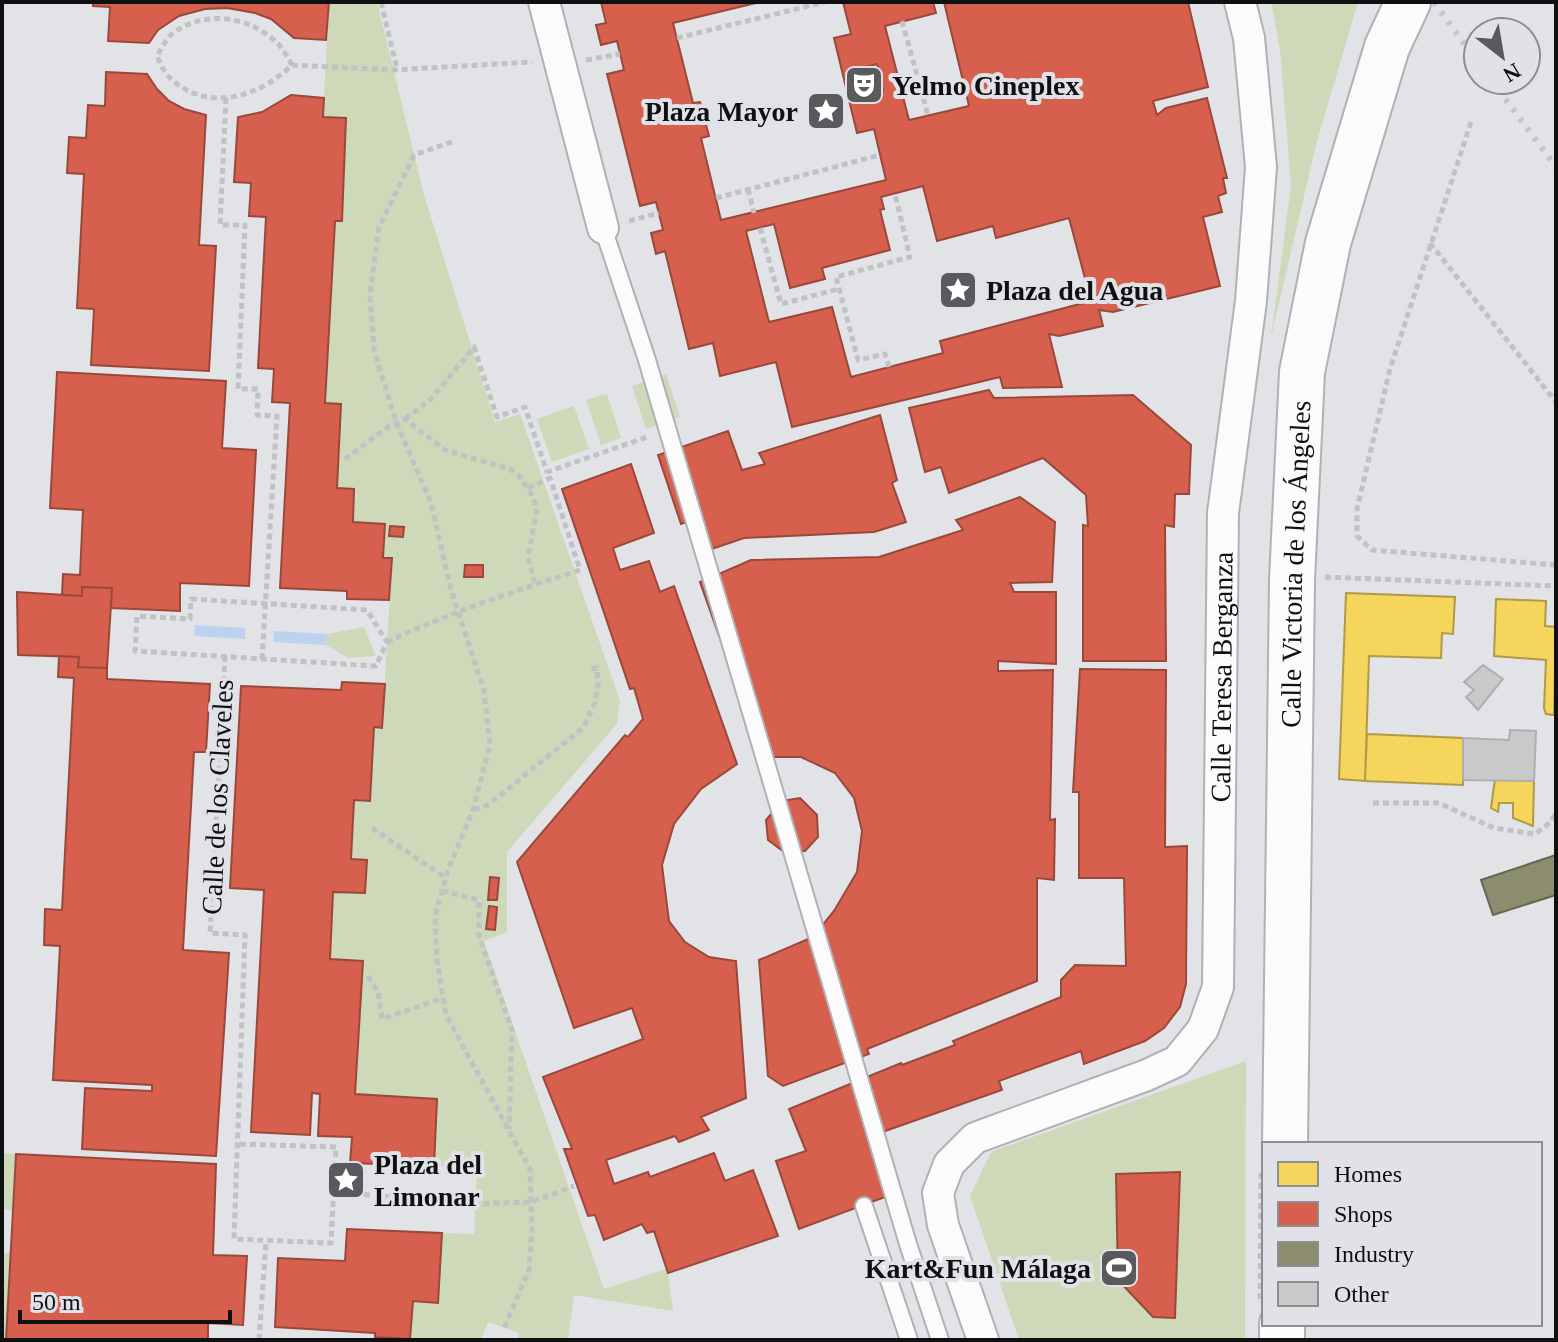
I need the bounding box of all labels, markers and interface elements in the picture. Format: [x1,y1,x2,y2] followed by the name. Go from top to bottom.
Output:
[1462,16,1542,96] north arrow
[1499,58,1525,88] text: N
[843,64,885,106] theatre icon: Yelmo Cineplex
[892,70,1079,101] place label: Yelmo Cineplex
[805,90,847,132] place icon: Plaza Mayor
[645,96,798,127] place label: Plaza Mayor
[937,269,979,311] place icon: Plaza del Agua
[986,275,1163,306] place label: Plaza del Agua
[1275,400,1317,728] street label: Calle Victoria de los Ángeles
[1205,551,1239,803] street label: Calle Teresa Berganza
[196,679,239,915] street label: Calle de los Claveles
[1262,1142,1542,1326] legend
[374,1149,482,1212] place label: Plaza del Limonar
[325,1159,367,1201] place icon: Plaza del Limonar
[1334,1161,1402,1187] text: Homes
[1334,1201,1393,1227] text: Shops
[1334,1241,1414,1267] text: Industry
[1098,1247,1140,1289] sports icon: Kart&Fun Málaga
[865,1253,1091,1284] place label: Kart&Fun Málaga
[20,1274,230,1324] scale bar
[1334,1281,1389,1307] text: Other
[32,1289,81,1315] text: 50 m

